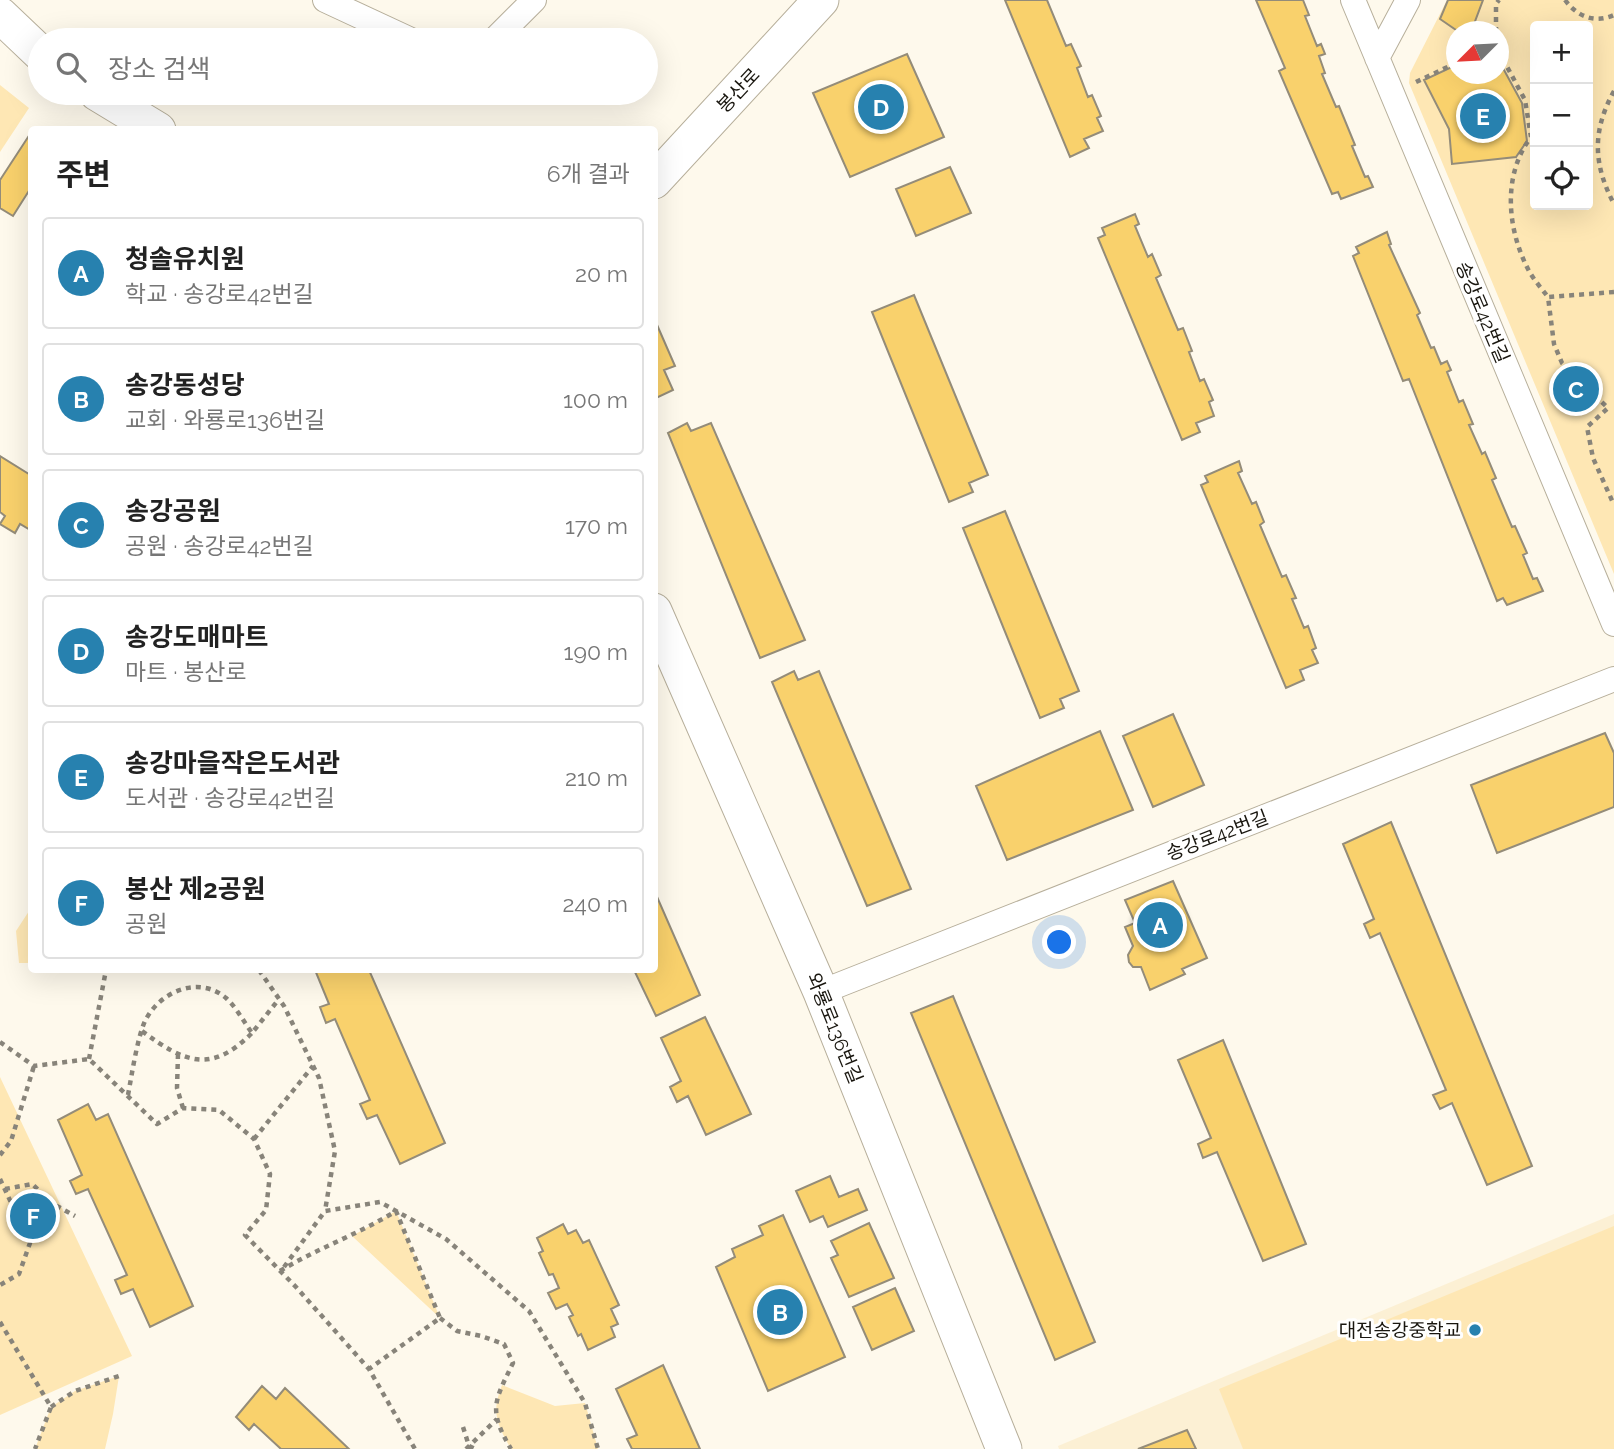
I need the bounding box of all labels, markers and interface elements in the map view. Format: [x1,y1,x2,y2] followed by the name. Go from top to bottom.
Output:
[1446,21,1509,84] north arrow
[1530,21,1593,210] map controls
[1530,21,1593,84] button: +
[28,28,658,105] search box
[52,48,90,86] icon: search
[108,54,210,84] text: 장소 검색
[712,63,764,117] street label: 봉산로
[858,81,904,133] pin: D
[1530,84,1593,147] button: −
[1460,90,1506,142] pin: E
[1530,147,1593,210] button: locate
[56,157,111,192] text: 주변
[547,160,630,187] text: 6개 결과
[125,244,245,274] text: 청솔유치원
[1452,258,1514,366] street label: 송강로42번길
[73,260,89,287] text: A
[575,260,628,287] text: 20 m
[125,280,314,307] text: 학교 · 송강로42번길
[1553,363,1599,415] pin: C
[125,370,245,400] text: 송강동성당
[73,386,89,413] text: B
[563,386,628,413] text: 100 m
[125,406,325,433] text: 교회 · 와룡로136번길
[125,496,221,526] text: 송강공원
[73,512,89,539] text: C
[565,512,628,539] text: 170 m
[125,532,314,559] text: 공원 · 송강로42번길
[125,622,269,652] text: 송강도매마트
[73,638,89,665] text: D
[564,638,628,665] text: 190 m
[125,658,247,685] text: 마트 · 봉산로
[125,748,340,778] text: 송강마을작은도서관
[74,764,88,791] text: E
[565,764,628,791] text: 210 m
[125,784,335,811] text: 도서관 · 송강로42번길
[1163,805,1271,865] street label: 송강로42번길
[125,874,266,904] text: 봉산 제2공원
[74,890,88,917] text: F
[562,890,628,917] text: 240 m
[1137,899,1183,951] pin: A
[125,910,167,937] text: 공원
[1042,925,1076,959] your location
[803,970,867,1086] street label: 와룡로136번길
[10,1190,56,1242] pin: F
[757,1286,803,1338] pin: B
[1339,1319,1461,1341] place label: 대전송강중학교
[1467,1322,1483,1338] marker: 대전송강중학교

